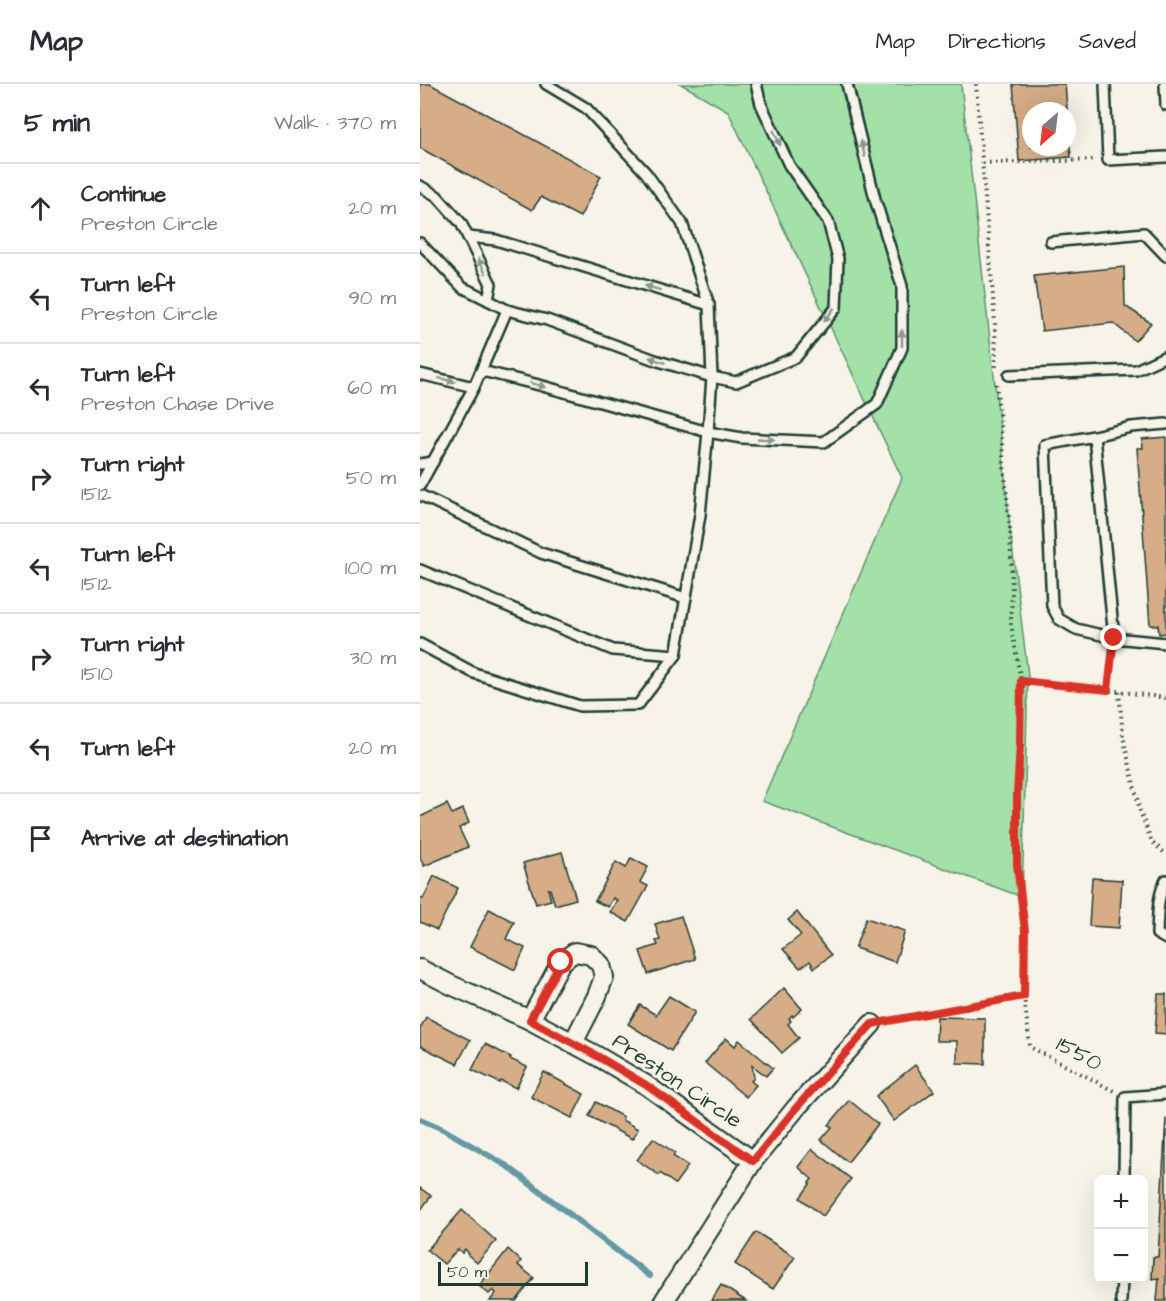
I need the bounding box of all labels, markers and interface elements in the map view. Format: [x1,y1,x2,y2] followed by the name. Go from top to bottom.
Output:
[30,22,83,61] text: Map
[875,27,915,56] text: Map
[948,27,1046,56] text: Directions
[1079,27,1136,56] text: Saved
[1022,102,1076,156] north arrow
[24,105,90,141] text: 5 min
[274,109,396,137] text: Walk · 370 m
[772,130,781,147] one-way arrow
[857,140,867,158] one-way arrow
[81,179,166,210] text: Continue
[24,192,57,225] icon: ahead
[348,194,396,222] text: 20 m
[81,210,218,238] text: Preston Circle
[478,258,487,275] one-way arrow
[81,269,175,300] text: Turn left
[24,282,57,315] icon: left
[644,283,662,292] one-way arrow
[348,284,396,312] text: 90 m
[81,300,218,328] text: Preston Circle
[824,307,836,322] one-way arrow
[897,329,907,348] one-way arrow
[647,354,665,364] one-way arrow
[81,359,175,390] text: Turn left
[24,372,57,405] icon: left
[347,374,396,402] text: 60 m
[438,376,456,386] one-way arrow
[530,381,548,390] one-way arrow
[81,390,274,418] text: Preston Chase Drive
[756,435,775,444] one-way arrow
[81,449,184,480] text: Turn right
[24,462,57,495] icon: right
[346,464,396,492] text: 50 m
[81,480,112,508] text: 1512
[81,539,175,570] text: Turn left
[24,552,57,585] icon: left
[345,554,396,582] text: 100 m
[81,570,112,598] text: 1512
[1100,624,1126,650] route end
[81,629,184,660] text: Turn right
[24,642,57,675] icon: right
[350,644,396,672] text: 30 m
[81,660,113,688] text: 1510
[24,732,57,765] icon: left
[81,733,175,764] text: Turn left
[348,734,396,762] text: 20 m
[24,822,57,855] icon: arrive
[81,823,288,854] text: Arrive at destination
[547,948,573,974] route start
[606,1026,748,1136] street label: Preston Circle
[1051,1029,1108,1079] street label: 1550
[1094,1175,1148,1283] map controls
[1094,1175,1148,1229] button: +
[1094,1229,1148,1283] button: −
[438,1259,588,1286] scale bar
[447,1261,487,1283] text: 50 m

